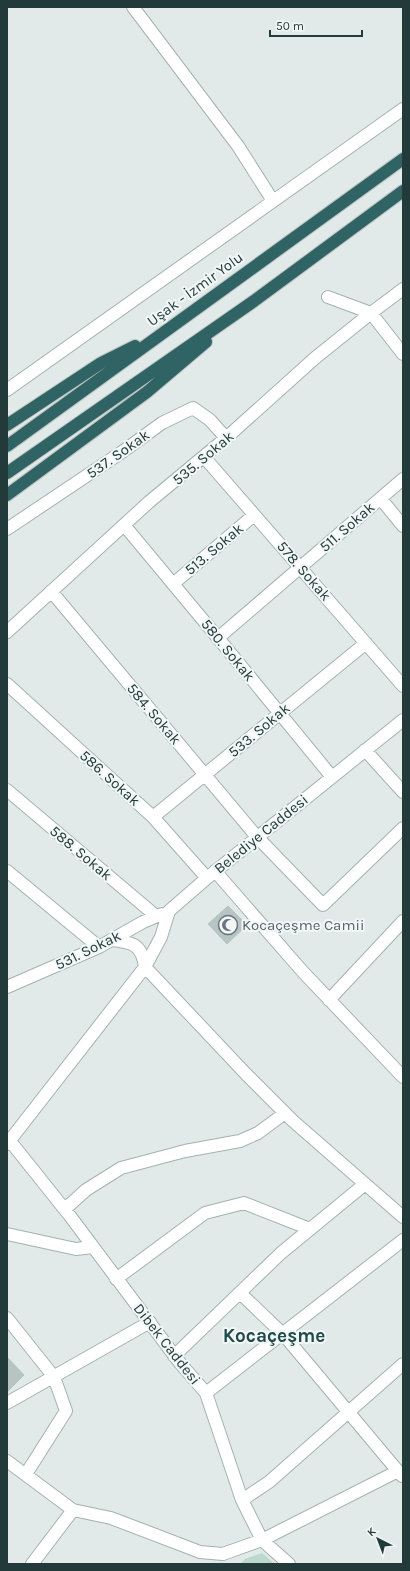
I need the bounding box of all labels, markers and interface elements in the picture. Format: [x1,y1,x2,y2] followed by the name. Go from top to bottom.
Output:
[270,12,362,38] scale bar
[276,19,304,33] text: 50 m
[143,248,247,330] street label: Uşak - İzmir Yolu
[83,426,153,482] street label: 537. Sokak
[169,427,237,489] street label: 535. Sokak
[316,498,378,556] street label: 511. Sokak
[181,519,247,579] street label: 513. Sokak
[273,537,335,605] street label: 578. Sokak
[197,615,259,685] street label: 580. Sokak
[123,680,185,748] street label: 584. Sokak
[225,699,293,761] street label: 533. Sokak
[76,746,144,810] street label: 586. Sokak
[210,791,312,877] street label: Belediye Caddesi
[46,822,116,884] street label: 588. Sokak
[217,914,239,936] mosque icon: Kocaçeşme Camii
[242,916,364,934] place label: Kocaçeşme Camii
[52,926,124,974] street label: 531. Sokak
[130,1300,204,1388] street label: Dibek Caddesi
[223,1325,325,1347] district label: Kocaçeşme
[358,1519,398,1559] north arrow
[365,1524,379,1539] text: K

